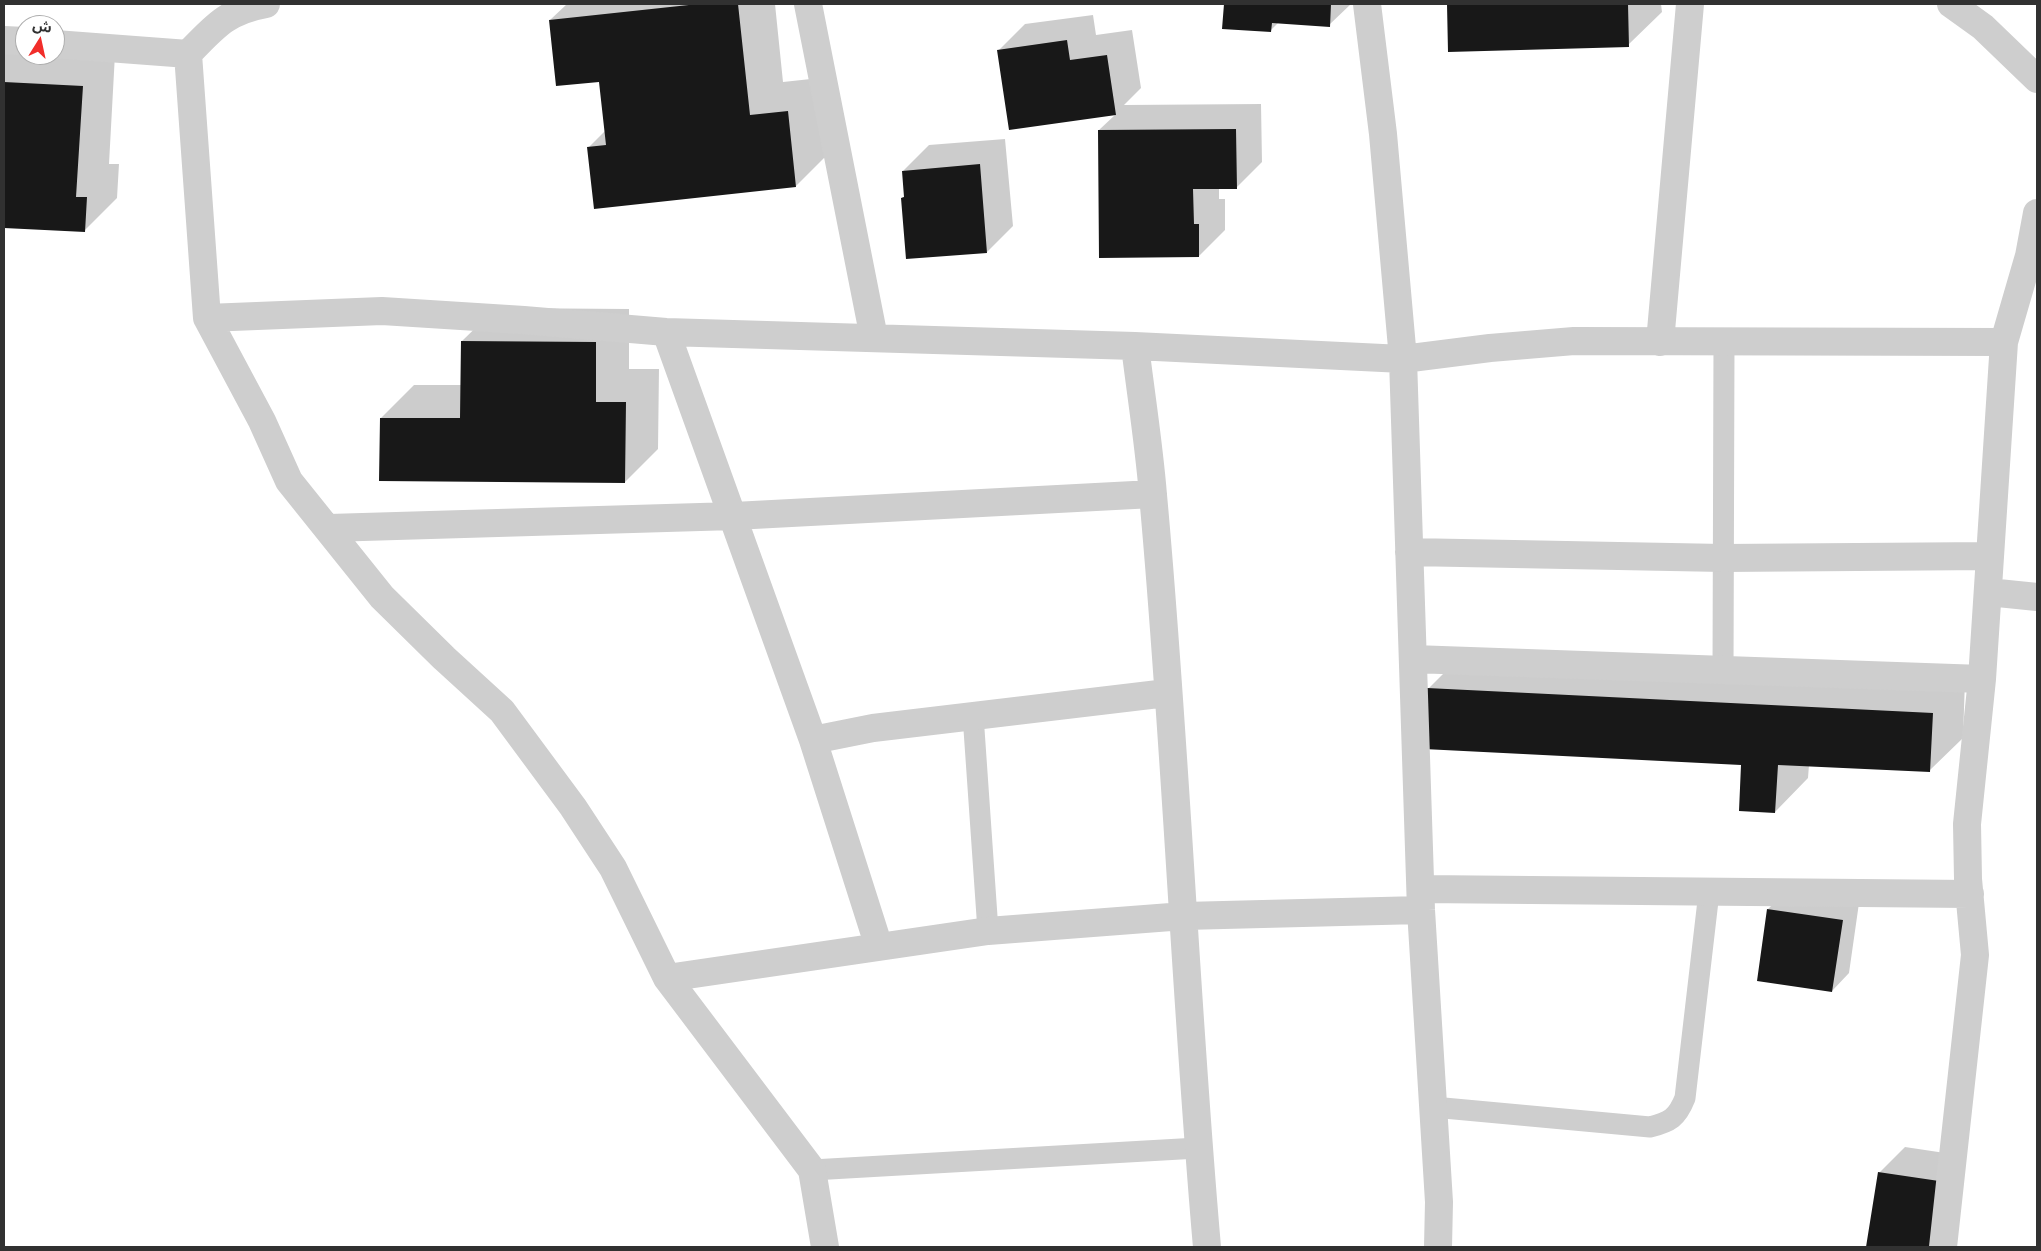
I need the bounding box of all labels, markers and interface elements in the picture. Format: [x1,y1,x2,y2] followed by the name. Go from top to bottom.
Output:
[15,15,65,65] north arrow
[31,16,53,37] text: ش

